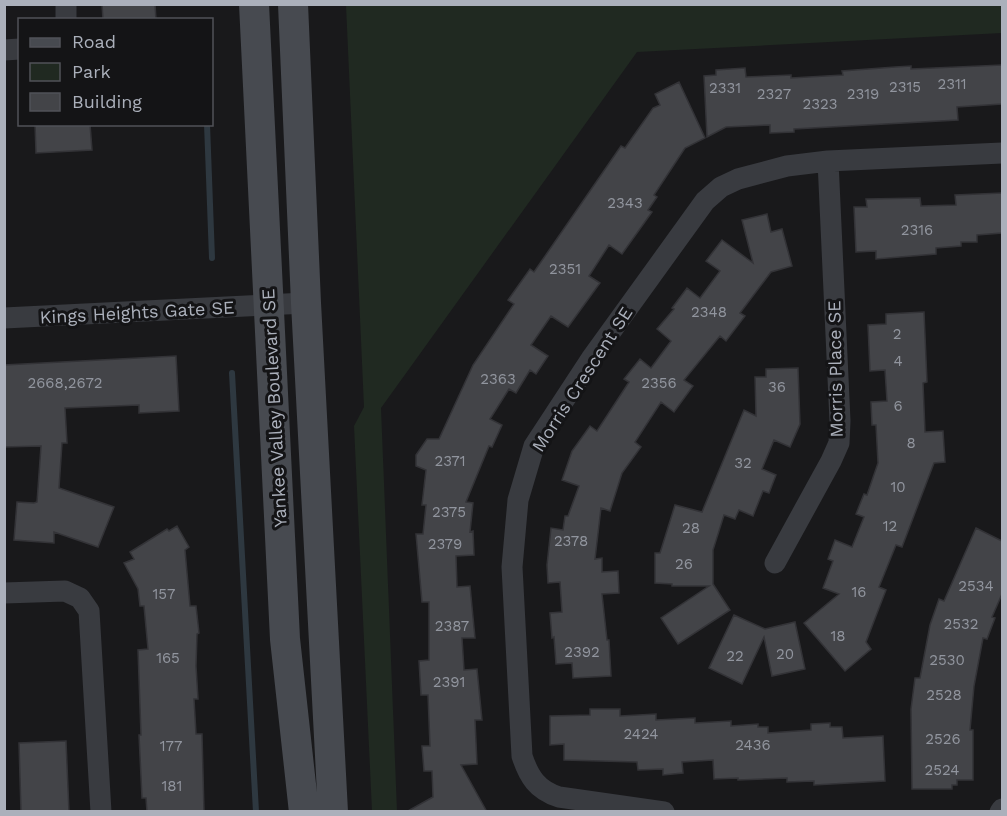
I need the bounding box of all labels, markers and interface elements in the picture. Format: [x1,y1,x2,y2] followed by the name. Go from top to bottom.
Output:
[18,18,213,126] legend
[72,31,116,52] text: Road
[72,61,111,82] text: Park
[937,75,967,93] house number: 2311
[889,78,921,96] house number: 2315
[709,79,741,97] house number: 2331
[757,85,791,103] house number: 2327
[847,85,879,103] house number: 2319
[72,91,142,112] text: Building
[803,95,837,113] house number: 2323
[607,194,643,212] house number: 2343
[901,221,933,239] house number: 2316
[549,260,581,278] house number: 2351
[257,288,291,528] street label: Yankee Valley Boulevard SE
[39,296,235,328] street label: Kings Heights Gate SE
[823,300,847,438] street label: Morris Place SE
[527,303,637,455] street label: Morris Crescent SE
[691,303,727,321] house number: 2348
[893,325,901,343] house number: 2
[893,352,903,370] house number: 4
[480,370,516,388] house number: 2363
[27,374,103,392] house number: 2668,2672
[641,374,677,392] house number: 2356
[768,378,786,396] house number: 36
[893,397,903,415] house number: 6
[906,434,916,452] house number: 8
[434,452,466,470] house number: 2371
[734,454,752,472] house number: 32
[890,478,906,496] house number: 10
[432,503,466,521] house number: 2375
[883,517,897,535] house number: 12
[682,519,700,537] house number: 28
[554,532,588,550] house number: 2378
[428,535,462,553] house number: 2379
[675,555,693,573] house number: 26
[958,577,994,595] house number: 2534
[852,583,866,601] house number: 16
[153,585,176,603] house number: 157
[944,615,978,633] house number: 2532
[435,617,469,635] house number: 2387
[830,627,846,645] house number: 18
[564,643,600,661] house number: 2392
[776,645,794,663] house number: 20
[726,647,744,665] house number: 22
[156,649,180,667] house number: 165
[929,651,965,669] house number: 2530
[433,673,465,691] house number: 2391
[926,686,962,704] house number: 2528
[624,725,658,743] house number: 2424
[925,730,961,748] house number: 2526
[735,736,771,754] house number: 2436
[160,737,182,755] house number: 177
[925,761,959,779] house number: 2524
[162,777,182,795] house number: 181

